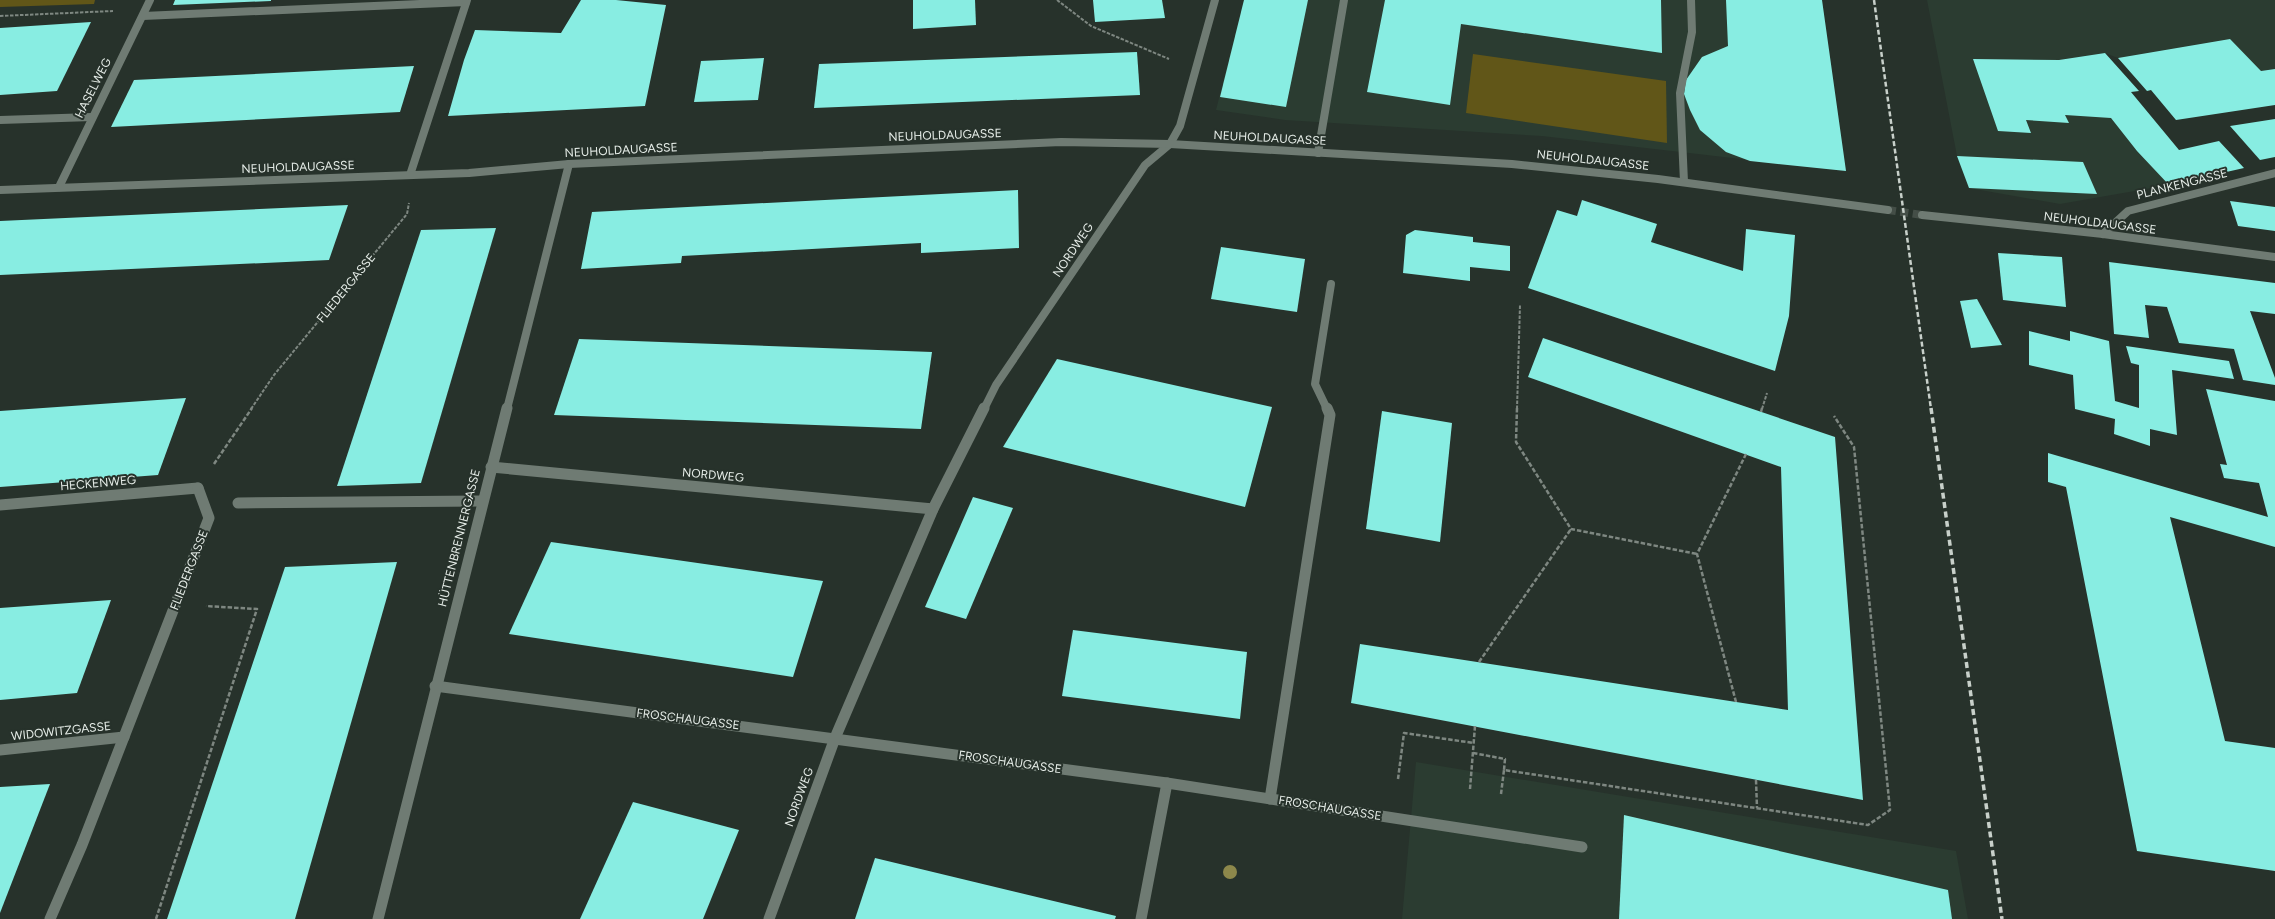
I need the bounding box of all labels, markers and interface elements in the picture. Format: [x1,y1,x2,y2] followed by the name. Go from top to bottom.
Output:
[72,56,114,120] street label: HASELWEG
[888,126,1002,144] street label: NEUHOLDAUGASSE
[1213,128,1327,148] street label: NEUHOLDAUGASSE
[564,140,678,160] street label: NEUHOLDAUGASSE
[1536,147,1650,173] street label: NEUHOLDAUGASSE
[241,158,355,176] street label: NEUHOLDAUGASSE
[2135,166,2229,202] street label: PLANKENGASSE
[2043,209,2157,237] street label: NEUHOLDAUGASSE
[1050,220,1096,280] street label: NORDWEG
[314,251,378,325] street label: FLIEDERGASSE
[682,465,744,485] street label: NORDWEG
[435,468,483,608] street label: HÜTTENBRENNERGASSE
[59,473,137,493] street label: HECKENWEG
[167,528,211,612] street label: FLIEDERGASSE
[636,706,740,732] street label: FROSCHAUGASSE
[10,719,112,743] street label: WIDOWITZGASSE
[958,748,1062,776] street label: FROSCHAUGASSE
[782,765,816,829] street label: NORDWEG
[1278,793,1382,823] street label: FROSCHAUGASSE

